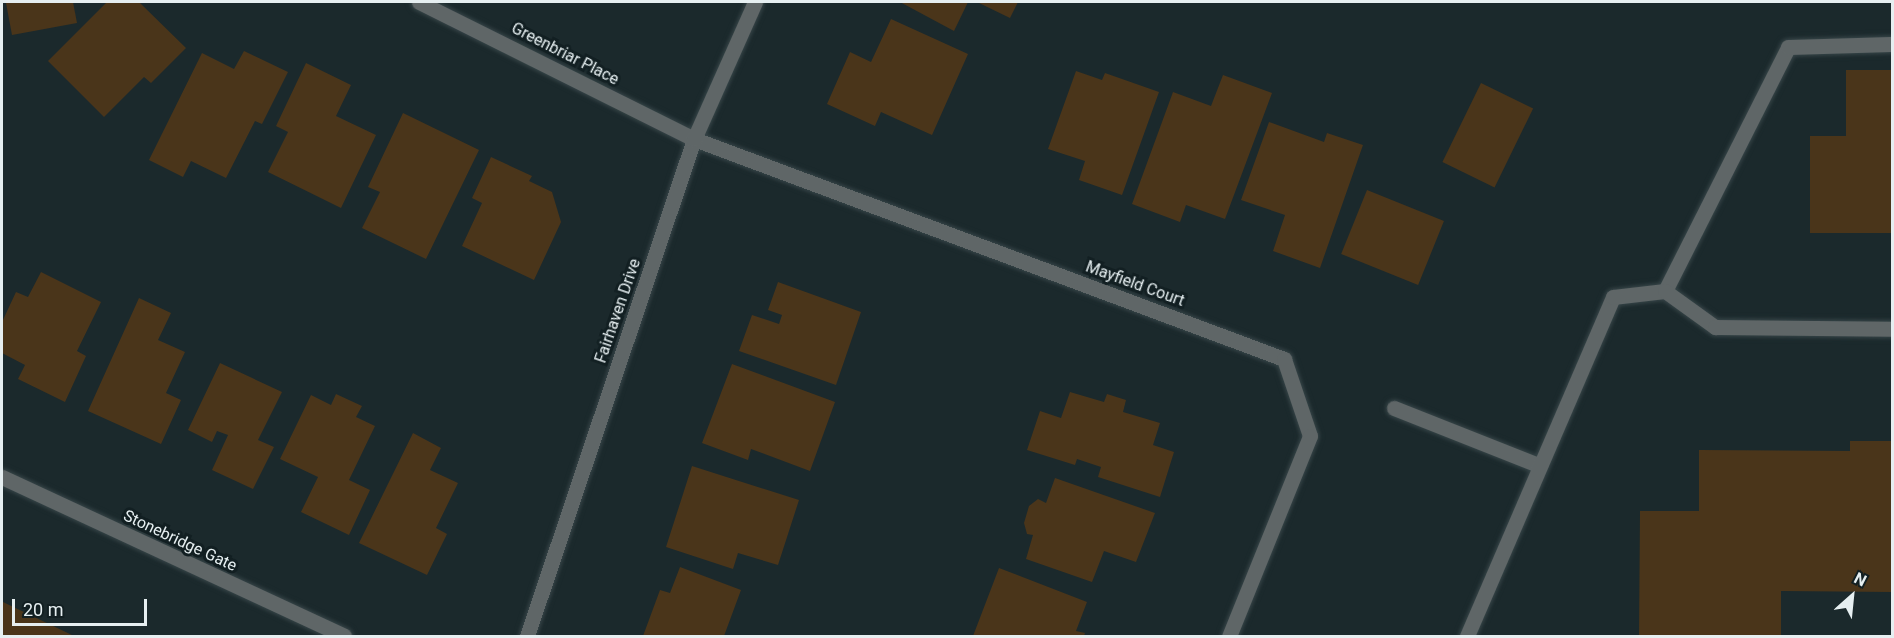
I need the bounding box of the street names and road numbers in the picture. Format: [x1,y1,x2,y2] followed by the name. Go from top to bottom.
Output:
[508,19,622,89] street label: Greenbriar Place
[591,256,645,366] street label: Fairhaven Drive
[1083,257,1187,311] street label: Mayfield Court
[120,506,240,576] street label: Stonebridge Gate

